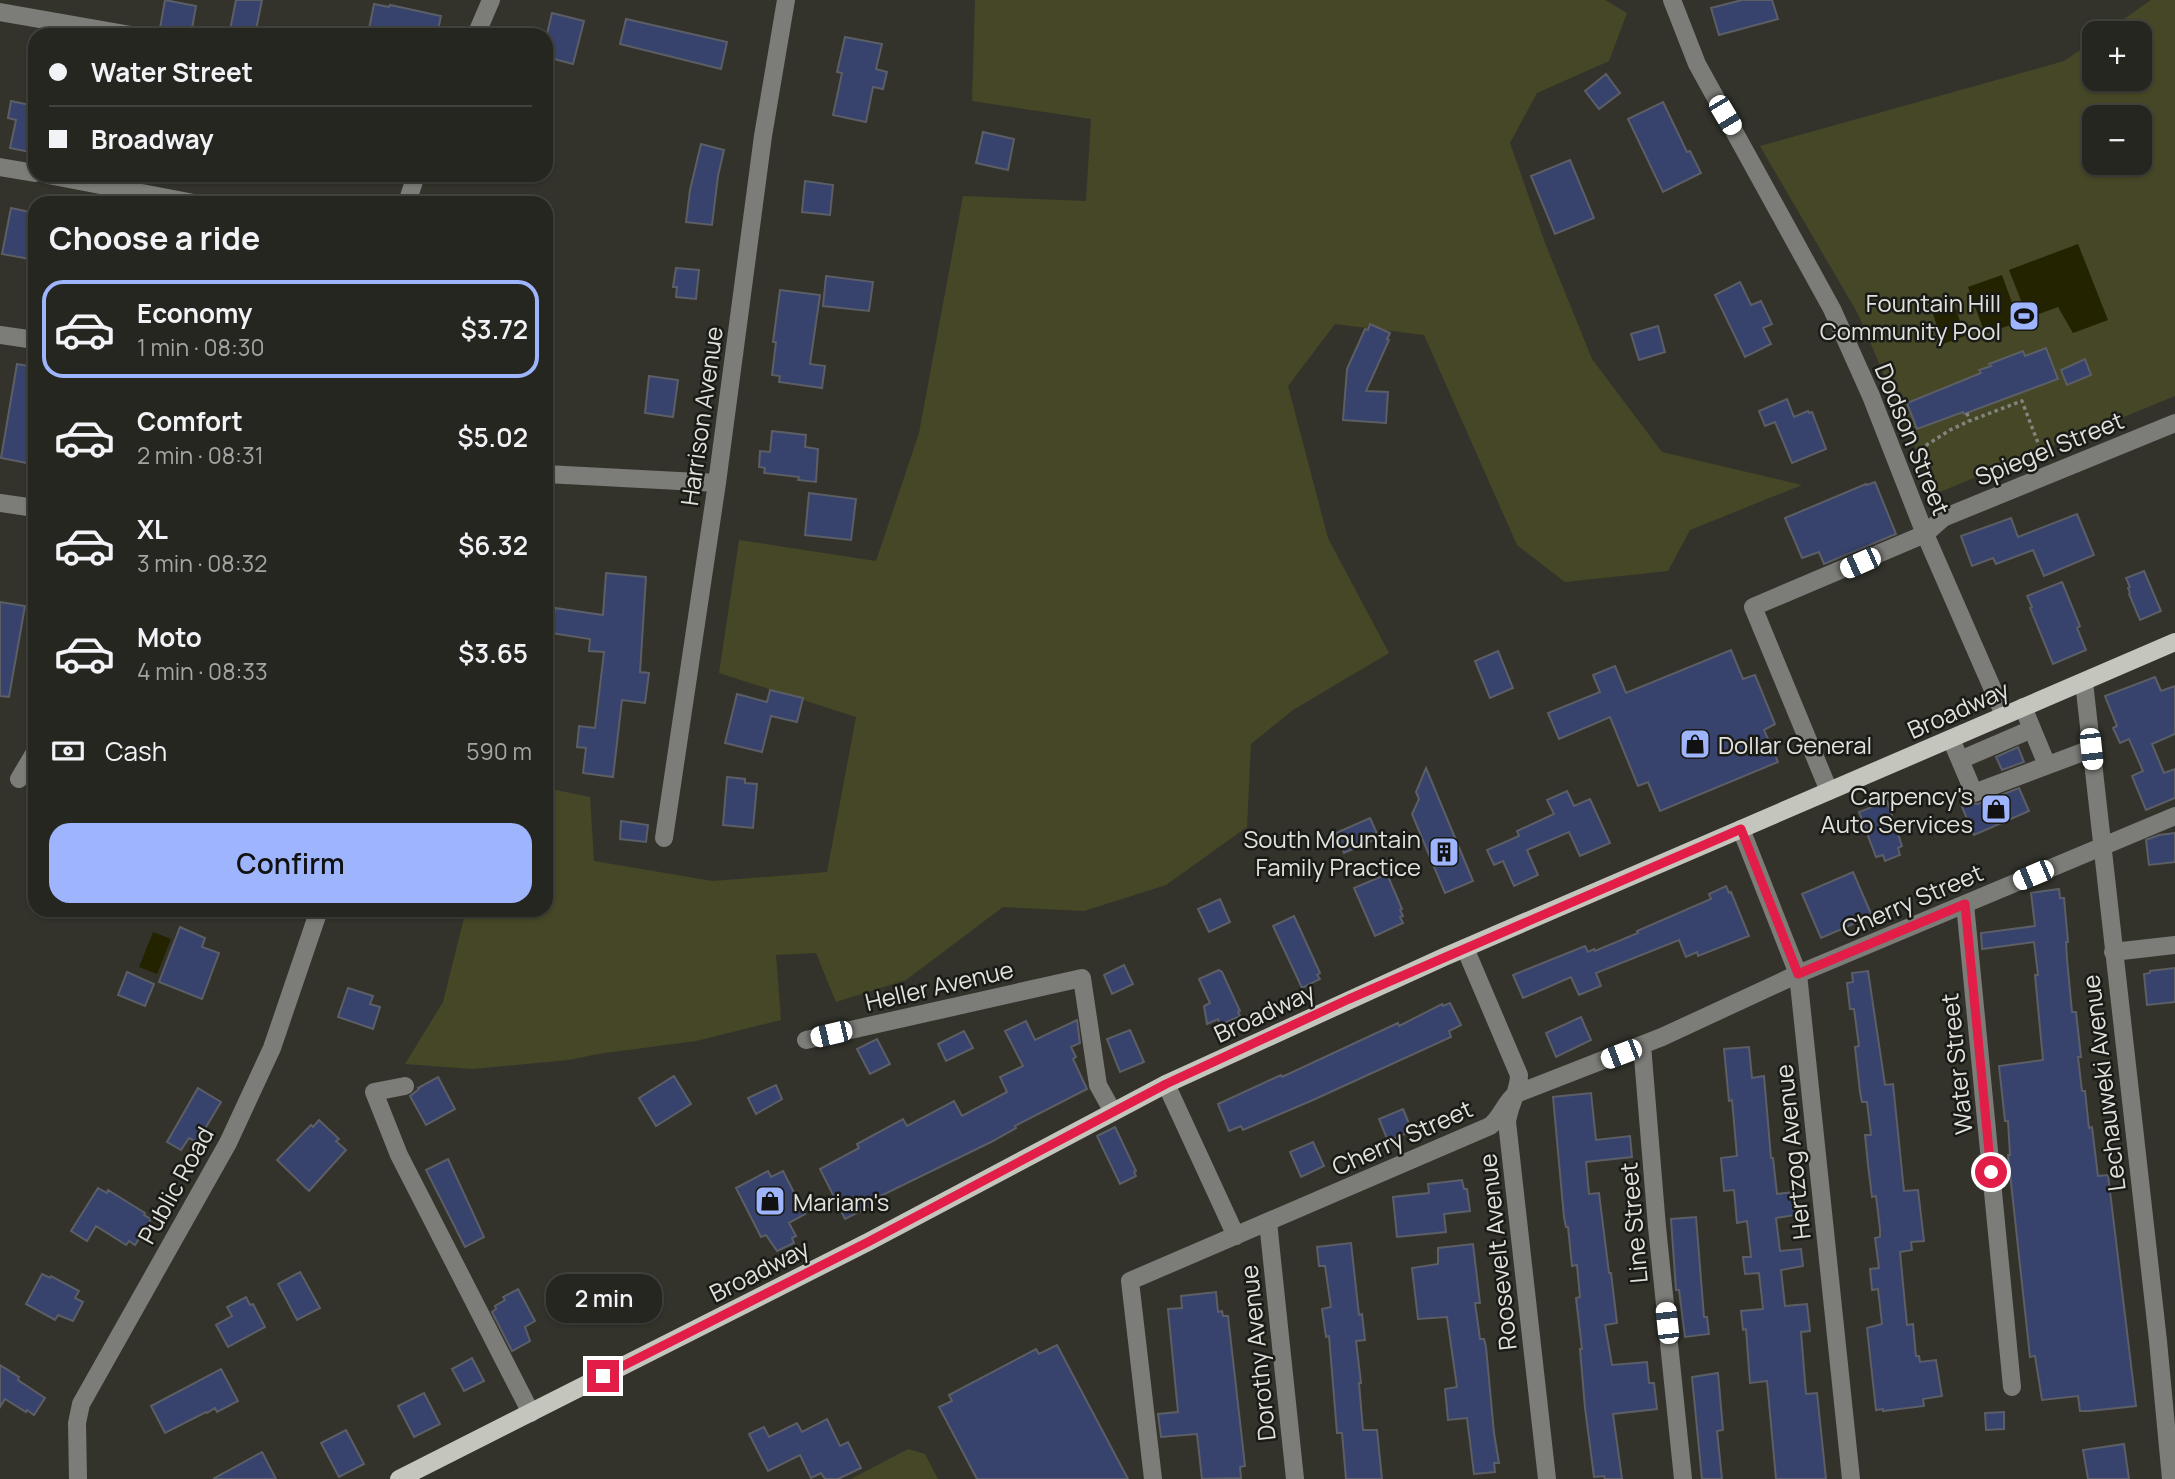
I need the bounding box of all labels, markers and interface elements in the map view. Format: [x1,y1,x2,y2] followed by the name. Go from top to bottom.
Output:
[2082,21,2152,175] map controls
[2082,21,2152,91] button: +
[91,54,253,90] text: Water Street
[1706,92,1745,138] car
[2082,105,2152,175] button: −
[91,121,213,157] text: Broadway
[49,216,260,260] text: Choose a ride
[1820,286,2001,347] place label: Fountain Hill Community Pool
[137,295,252,331] text: Economy
[53,298,116,361] icon: car
[2007,299,2041,333] sports icon: Fountain Hill Community Pool
[461,311,528,347] text: $3.72
[672,324,730,508] street label: Harrison Avenue
[137,331,265,363] text: 1 min · 08:30
[1868,358,1958,520] street label: Dodson Street
[137,403,243,439] text: Comfort
[1970,403,2128,493] street label: Spiegel Street
[53,406,116,469] icon: car
[457,419,528,455] text: $5.02
[137,439,264,471] text: 2 min · 08:31
[137,511,168,547] text: XL
[53,514,116,577] icon: car
[458,527,528,563] text: $6.32
[1837,545,1884,581] car
[137,547,267,579] text: 3 min · 08:32
[137,619,202,655] text: Moto
[53,622,116,685] icon: car
[458,635,528,671] text: $3.65
[137,655,268,687] text: 4 min · 08:33
[1902,672,2014,746] street label: Broadway
[1678,727,1712,761] shop icon: Dollar General
[2079,727,2104,771] car
[1718,728,1872,761] place label: Dollar General
[49,732,87,770] icon: cash
[105,733,167,769] text: Cash
[466,735,532,767] text: 590 m
[1821,779,1973,840] place label: Carpency's Auto Services
[1979,792,2013,826] shop icon: Carpency's Auto Services
[1243,822,1421,883] place label: South Mountain Family Practice
[49,823,532,903] button: Confirm
[1427,835,1461,869] building icon: South Mountain Family Practice
[1836,855,1988,945] street label: Cherry Street
[2010,857,2057,893] car
[862,952,1016,1018] street label: Heller Avenue
[2073,973,2133,1193] street label: Lechauweki Avenue
[1208,974,1320,1050] street label: Broadway
[1932,992,1980,1136] street label: Water Street
[809,1019,854,1049] car
[1598,1037,1645,1071] car
[1766,1063,1818,1241] street label: Hertzog Avenue
[1327,1091,1477,1183] street label: Cherry Street
[129,1121,221,1249] street label: Public Road
[1470,1152,1524,1352] street label: Roosevelt Avenue
[1975,1156,2007,1188] route start
[1611,1161,1655,1285] street label: Line Street
[753,1184,787,1218] shop icon: Mariam's
[793,1185,889,1218] place label: Mariam's
[703,1231,815,1309] street label: Broadway
[1231,1264,1283,1442] street label: Dorothy Avenue
[545,1274,661,1324] callout: 2 min
[575,1282,633,1314] text: 2 min
[1655,1301,1680,1345] car
[587,1360,619,1392] route end

